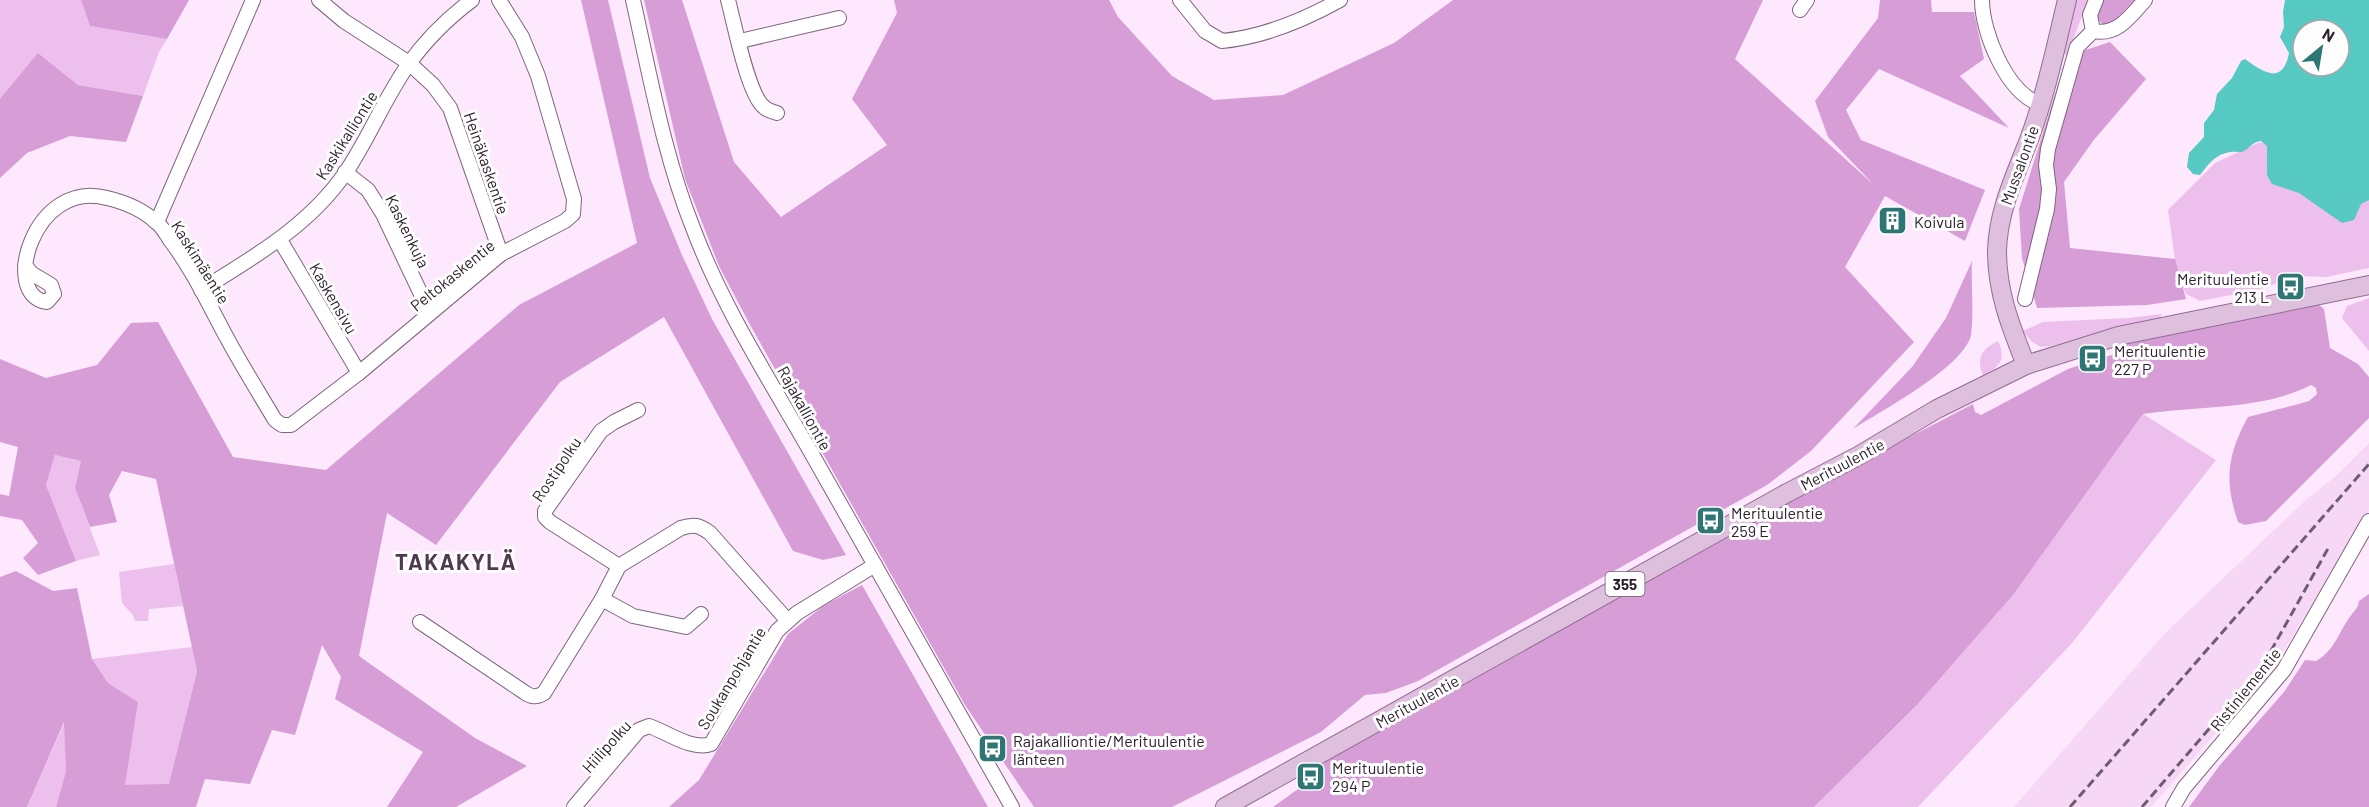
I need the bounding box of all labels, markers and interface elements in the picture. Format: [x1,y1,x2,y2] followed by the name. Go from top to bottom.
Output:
[2291,18,2351,78] north arrow
[2319,24,2338,45] text: N
[311,87,381,183] street label: Kaskikalliontie
[461,109,513,217] street label: Heinäkaskentie
[1996,123,2042,207] street label: Mussalontie
[382,191,434,271] street label: Kaskenkuja
[1877,205,1909,237] building icon: Koivula
[1914,212,1964,231] place label: Koivula
[168,217,234,307] street label: Kaskimäentie
[406,235,498,315] street label: Peltokaskentie
[306,259,362,337] street label: Kaskensivu
[2177,269,2269,306] place label: Merituulentie 213 L
[2274,271,2306,303] bus stop icon: Merituulentie 213 L
[2114,341,2206,378] place label: Merituulentie 227 P
[2077,343,2109,375] bus stop icon: Merituulentie 227 P
[774,363,836,453] street label: Rajakalliontie
[527,433,585,505] street label: Rostipolku
[1797,434,1887,494] street label: Merituulentie
[1731,503,1823,540] place label: Merituulentie 259 E
[1694,505,1726,537] bus stop icon: Merituulentie 259 E
[395,548,517,574] district label: TAKAKYLÄ
[1606,572,1644,596] road number: 355
[693,623,769,733] street label: Soukanpohjantie
[2206,644,2284,734] street label: Ristiniementie
[1372,670,1462,732] street label: Merituulentie
[577,716,635,776] street label: Hiilipolku
[1013,731,1205,768] place label: Rajakalliontie/Merituulentie länteen
[976,733,1008,765] bus stop icon: Rajakalliontie/Merituulentie länteen
[1332,758,1424,795] place label: Merituulentie 294 P
[1295,760,1327,792] bus stop icon: Merituulentie 294 P

